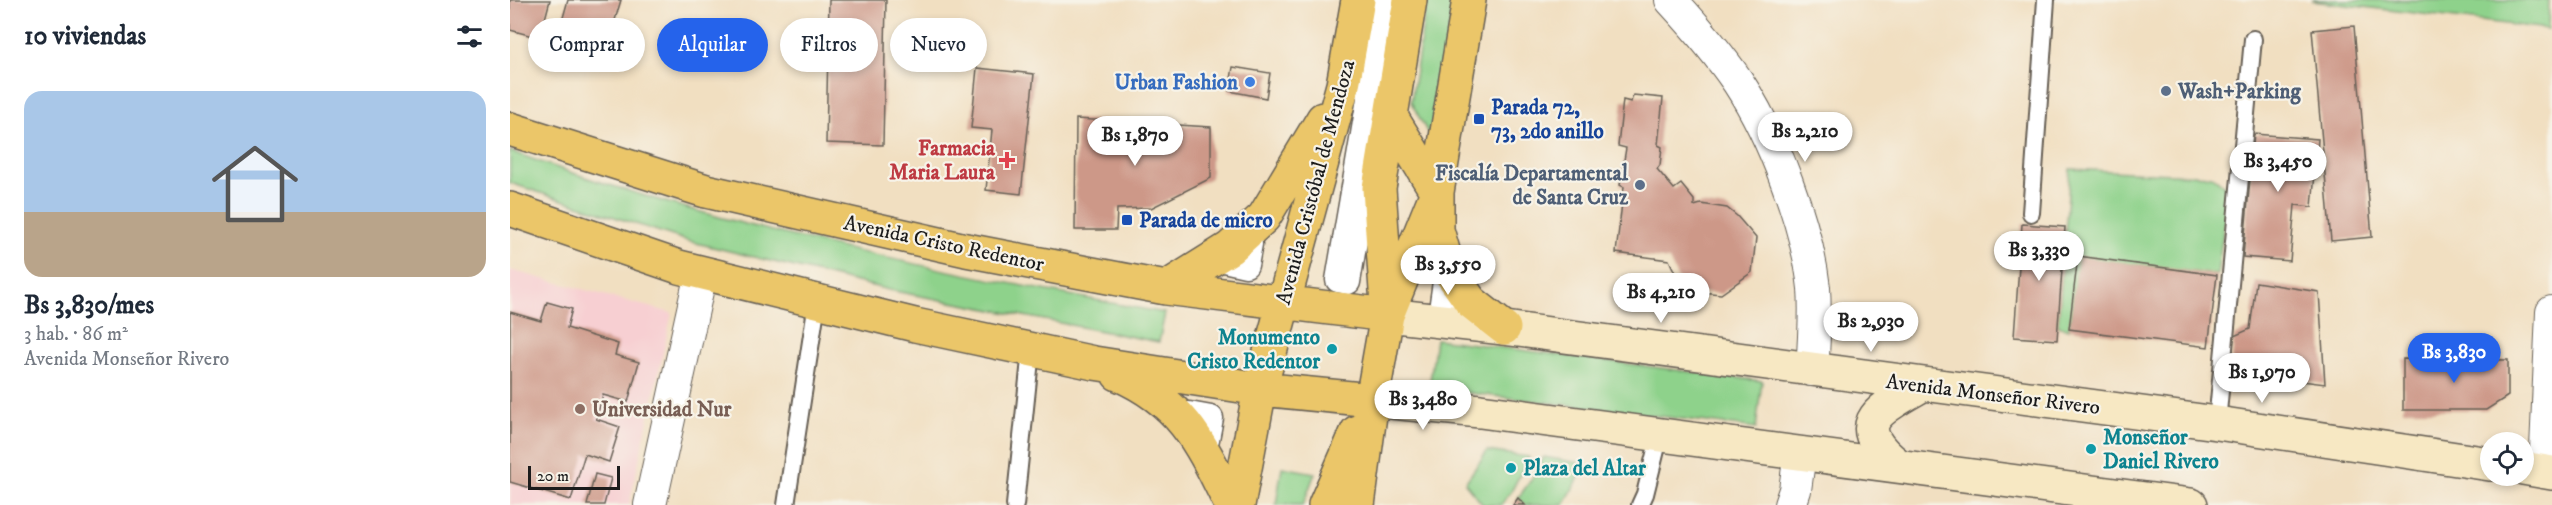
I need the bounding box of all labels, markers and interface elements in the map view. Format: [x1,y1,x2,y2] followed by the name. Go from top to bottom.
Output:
[528,18,645,72] chip: Comprar
[657,18,768,72] chip: Alquilar
[780,18,878,72] chip: Filtros
[890,18,987,72] chip: Nuevo
[24,20,146,53] text: 10 viviendas
[453,20,486,53] icon: filters
[1271,57,1361,308] street label: Avenida Cristóbal de Mendoza
[1115,70,1239,96] place label: Urban Fashion
[1243,75,1257,89] marker: Urban Fashion
[2177,79,2301,105] place label: Wash+Parking
[2159,84,2173,98] marker: Wash+Parking
[1491,95,1604,145] place label: Parada 72, 73, 2do anillo
[1472,112,1486,126] marker: Parada 72, 73, 2do anillo
[1743,112,1867,163] pin: Bs 2,210
[1073,116,1197,167] pin: Bs 1,870
[1772,119,1838,144] text: Bs 2,210
[1101,123,1169,148] text: Bs 1,870
[201,130,309,238] icon: home
[889,136,996,186] place label: Farmacia Maria Laura
[2216,142,2340,193] pin: Bs 3,450
[2244,149,2312,174] text: Bs 3,450
[1000,153,1014,167] marker: Farmacia Maria Laura
[1435,161,1629,211] place label: Fiscalía Departamental de Santa Cruz
[1633,178,1647,192] marker: Fiscalía Departamental de Santa Cruz
[1139,208,1273,234] place label: Parada de micro
[841,210,1046,278] street label: Avenida Cristo Redentor
[1120,213,1134,227] marker: Parada de micro
[1977,231,2101,282] pin: Bs 3,330
[2008,238,2070,263] text: Bs 3,330
[1386,245,1510,296] pin: Bs 3,550
[1415,252,1481,277] text: Bs 3,550
[1599,273,1723,324] pin: Bs 4,210
[1627,280,1695,305] text: Bs 4,210
[24,289,154,322] text: Bs 3,830/mes
[1809,302,1933,353] pin: Bs 2,930
[1837,309,1905,334] text: Bs 2,930
[24,322,128,347] text: 3 hab. · 86 m²
[1187,325,1321,375] place label: Monumento Cristo Redentor
[2392,333,2516,384] pin: Bs 3,830
[2422,340,2486,365] text: Bs 3,830
[1325,342,1339,356] marker: Monumento Cristo Redentor
[24,347,229,372] text: Avenida Monseñor Rivero
[2200,353,2324,404] pin: Bs 1,970
[2228,360,2296,385] text: Bs 1,970
[1884,369,2101,421] street label: Avenida Monseñor Rivero
[1361,380,1485,431] pin: Bs 3,480
[1388,387,1458,412] text: Bs 3,480
[592,397,733,423] place label: Universidad Nur
[573,402,587,416] marker: Universidad Nur
[2103,425,2219,475] place label: Monseñor Daniel Rivero
[2480,432,2534,486] map controls
[2480,432,2534,486] button: locate
[2084,442,2098,456] marker: Monseñor Daniel Rivero
[1523,456,1647,482] place label: Plaza del Altar
[1504,461,1518,475] marker: Plaza del Altar
[528,463,620,490] scale bar
[537,466,569,486] text: 20 m

